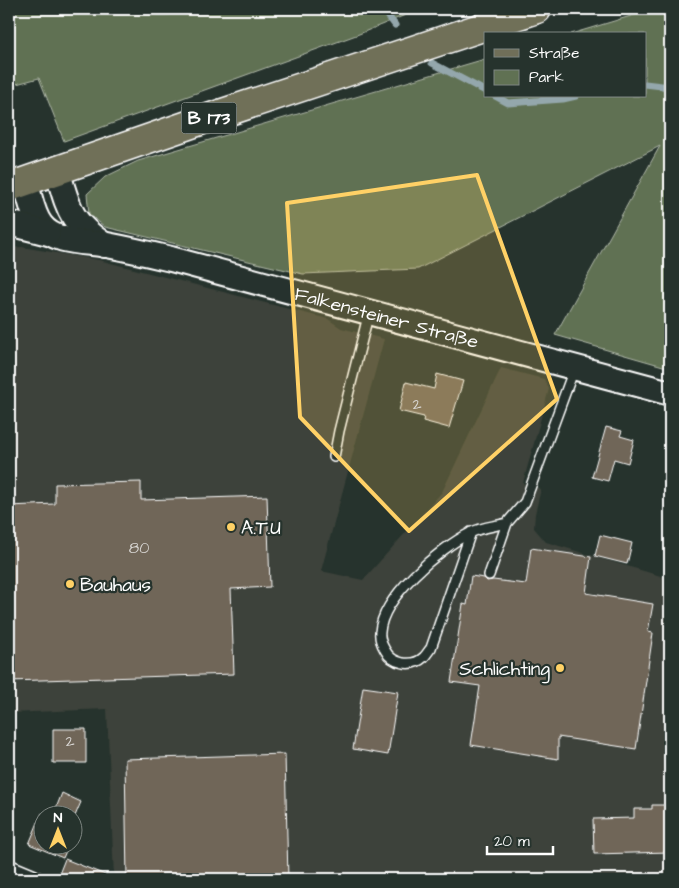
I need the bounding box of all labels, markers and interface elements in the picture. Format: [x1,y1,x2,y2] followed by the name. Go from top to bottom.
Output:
[484,32,646,98] legend
[529,43,579,64] text: Straße
[529,67,564,88] text: Park
[182,102,236,134] road number: B 173
[291,281,481,356] street label: Falkensteiner Straße
[412,393,422,415] house number: 2
[241,515,281,542] place label: A.T.U
[225,521,237,533] marker: A.T.U
[129,537,149,559] house number: 80
[80,572,151,599] place label: Bauhaus
[64,578,76,590] marker: Bauhaus
[459,656,550,684] place label: Schlichting
[554,662,566,674] marker: Schlichting
[65,730,75,752] house number: 2
[32,806,82,856] north arrow
[54,808,63,828] text: N
[487,823,553,855] scale bar
[494,831,530,852] text: 20 m

